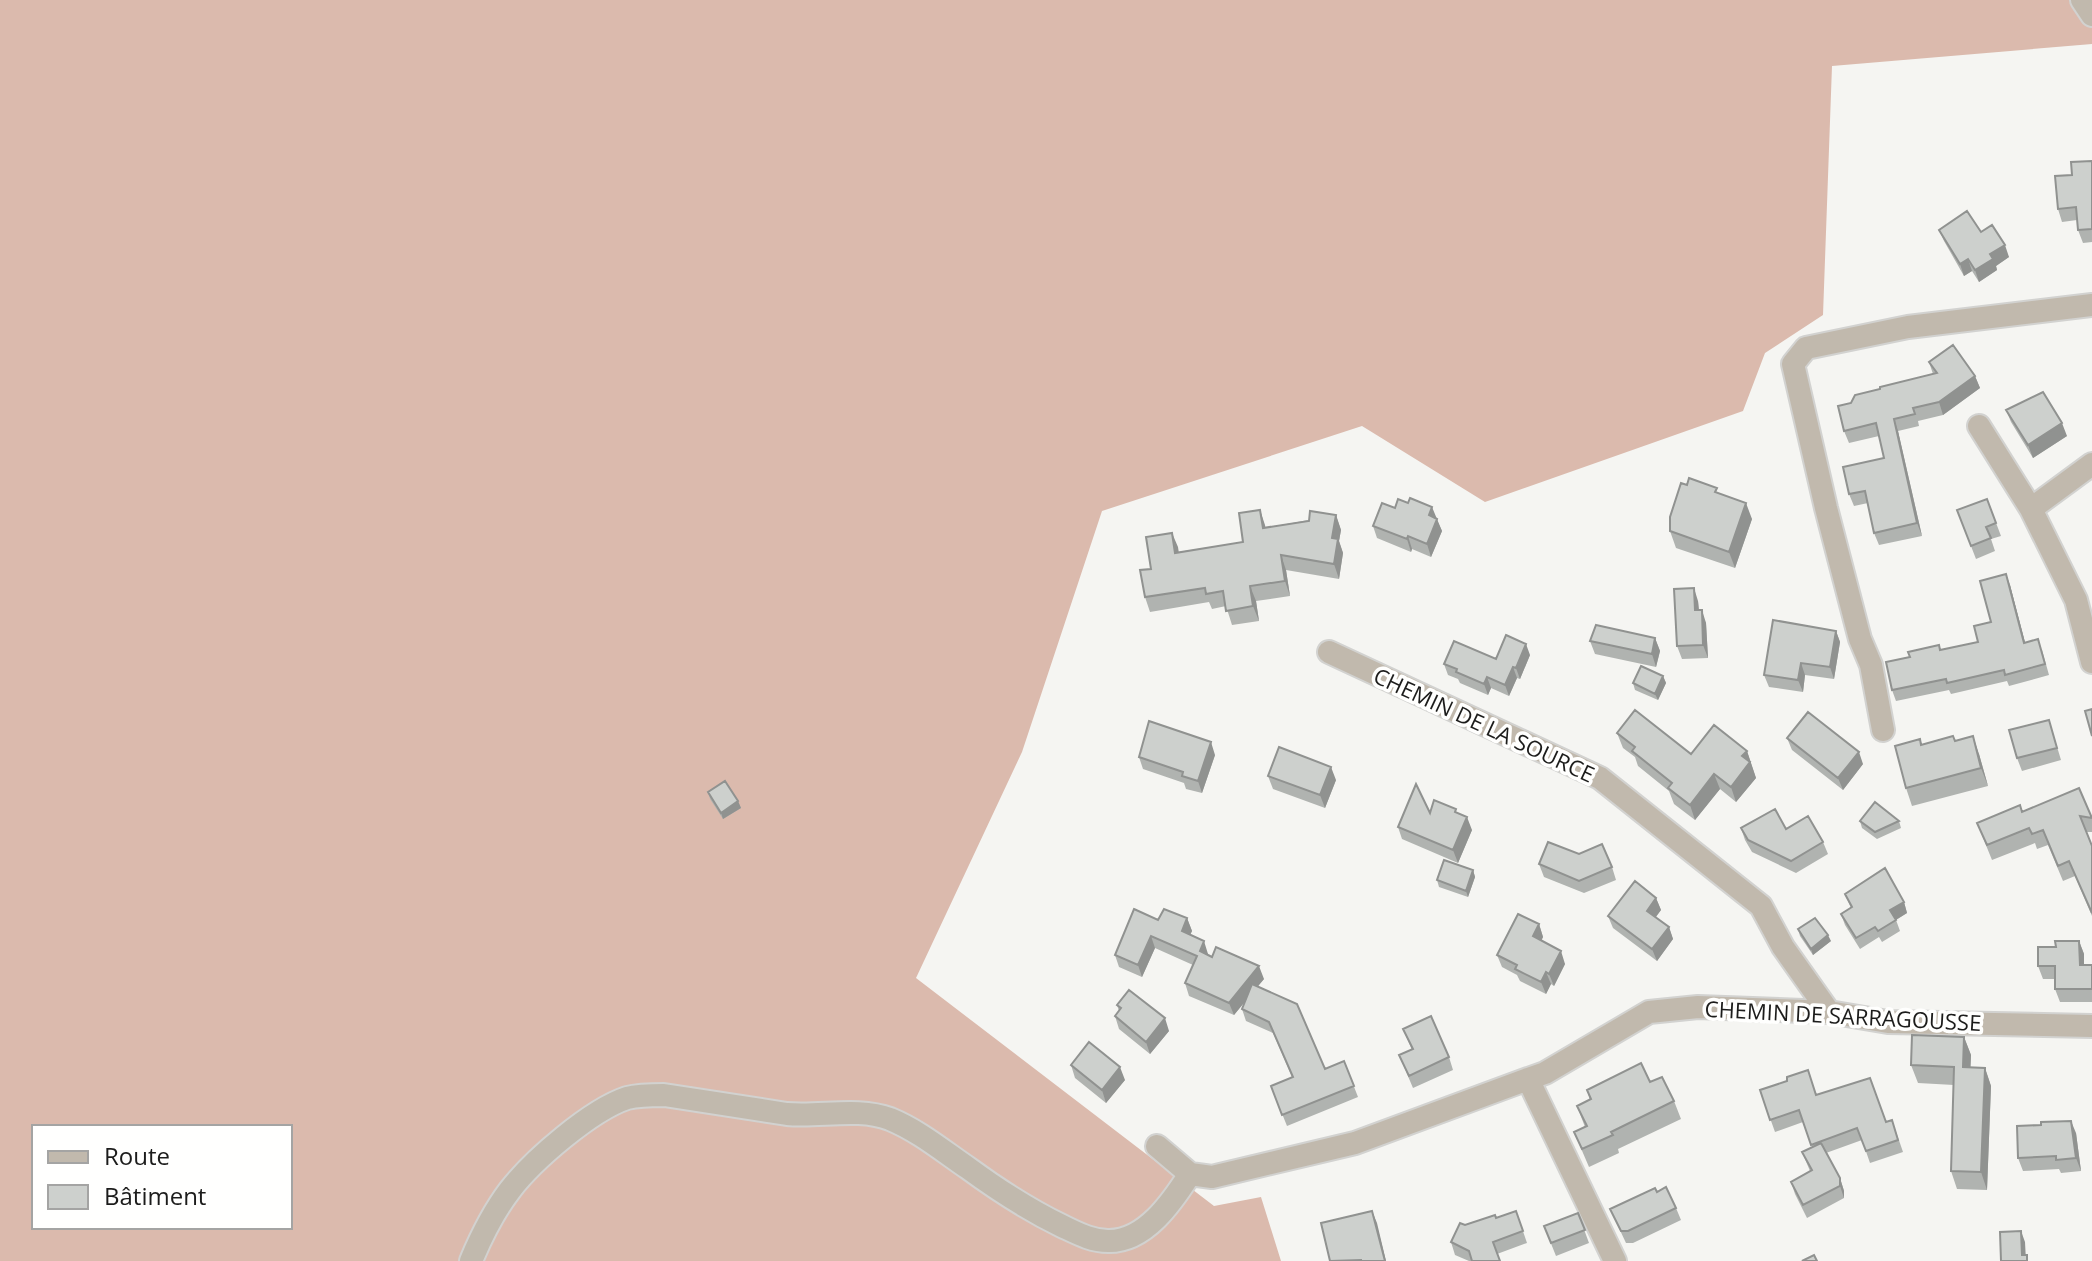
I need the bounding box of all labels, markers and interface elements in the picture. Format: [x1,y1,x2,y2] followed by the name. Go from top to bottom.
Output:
[1369,660,1600,788] street label: CHEMIN DE LA SOURCE
[1704,993,1982,1037] street label: CHEMIN DE SARRAGOUSSE
[32,1125,292,1229] legend
[104,1139,170,1172] text: Route
[104,1179,206,1212] text: Bâtiment

